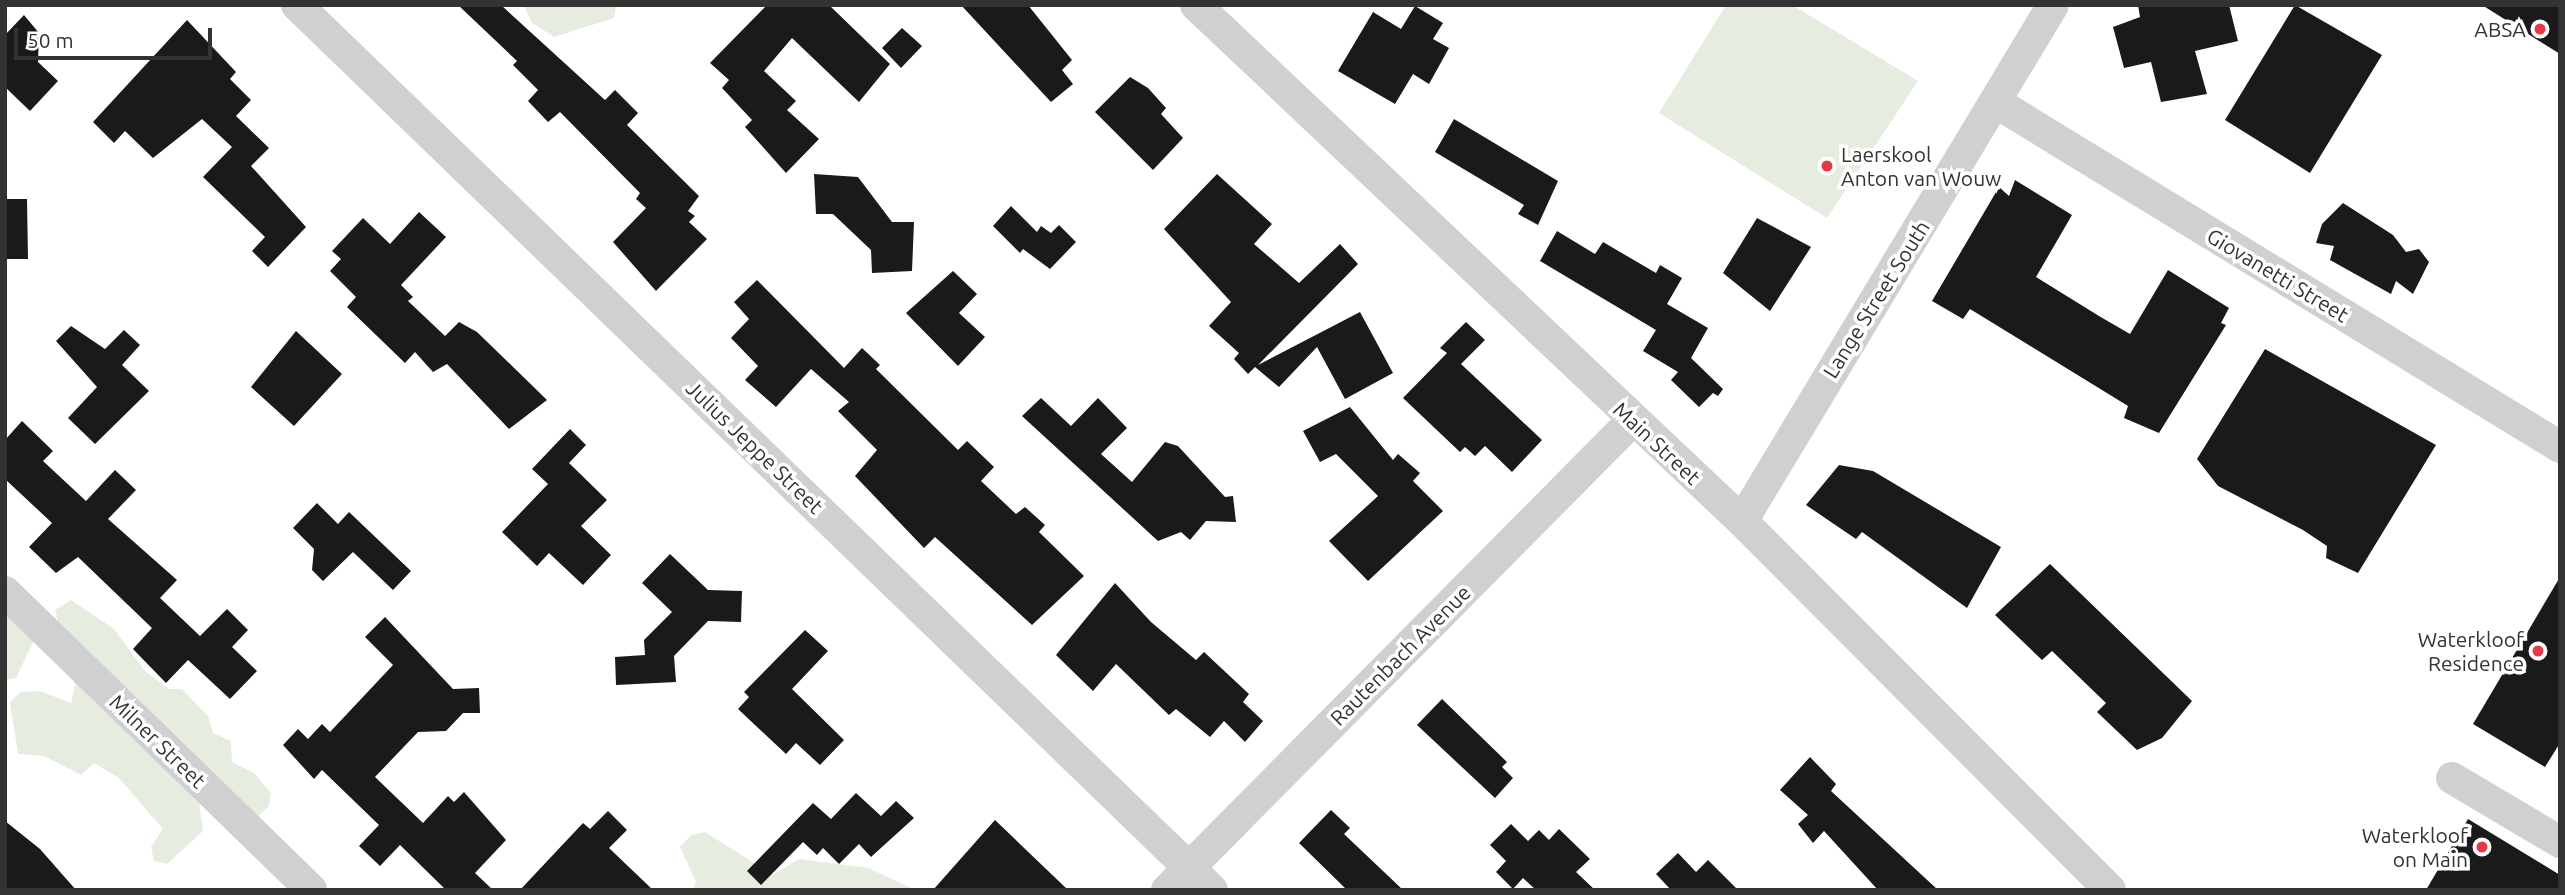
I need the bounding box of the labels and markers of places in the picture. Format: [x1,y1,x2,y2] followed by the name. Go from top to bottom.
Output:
[2474,16,2526,42] place label: ABSA
[2532,21,2548,37] marker: ABSA
[1841,141,2001,191] place label: Laerskool Anton van Wouw
[1819,158,1835,174] marker: Laerskool Anton van Wouw
[2418,626,2524,676] place label: Waterkloof Residence
[2530,643,2546,659] marker: Waterkloof Residence
[2362,822,2468,872] place label: Waterkloof on Main
[2474,839,2490,855] marker: Waterkloof on Main

